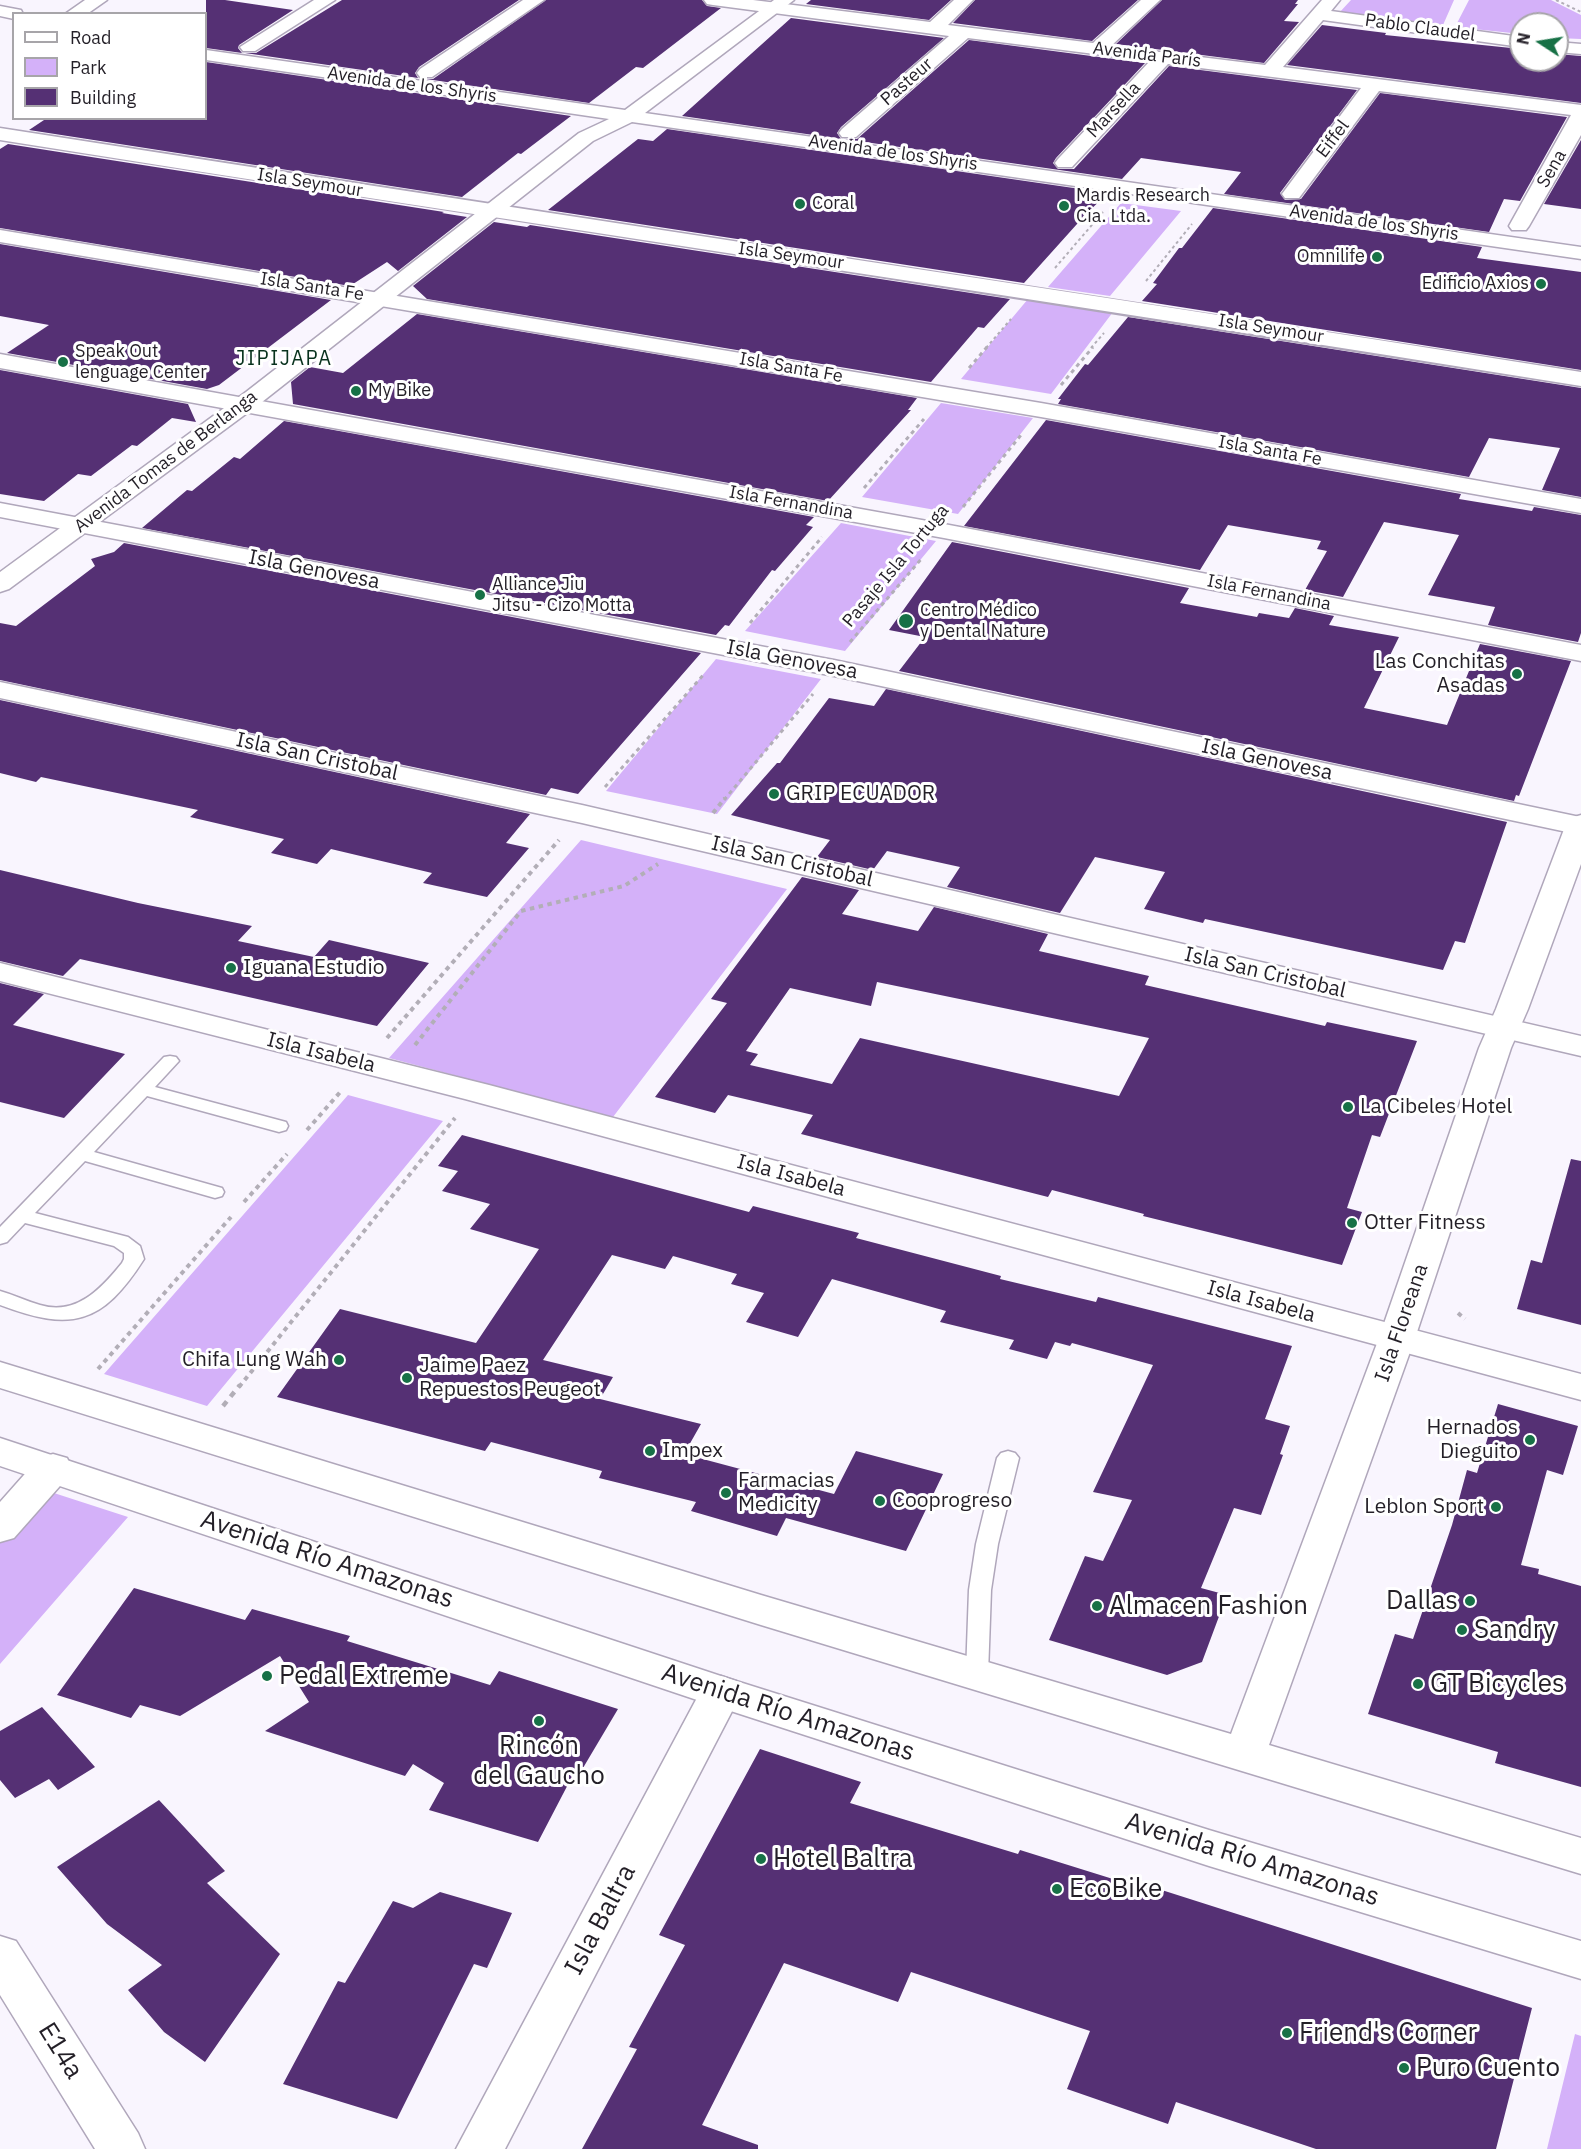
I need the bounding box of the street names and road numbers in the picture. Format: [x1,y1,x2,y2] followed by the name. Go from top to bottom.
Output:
[1363,10,1477,46] street label: Pablo Claudel
[1092,38,1202,72] street label: Avenida París
[877,54,937,110] street label: Pasteur
[326,62,498,108] street label: Avenida de los Shyris
[1083,77,1145,143] street label: Marsella
[1312,116,1354,162] street label: Eiffel
[807,130,979,176] street label: Avenida de los Shyris
[1533,146,1571,192] street label: Sena
[256,164,364,202] street label: Isla Seymour
[1288,200,1460,246] street label: Avenida de los Shyris
[737,238,845,274] street label: Isla Seymour
[259,268,365,306] street label: Isla Santa Fe
[1217,310,1325,348] street label: Isla Seymour
[738,348,844,388] street label: Isla Santa Fe
[70,386,262,538] street label: Avenida Tomas de Berlanga
[1217,431,1323,471] street label: Isla Santa Fe
[727,481,855,525] street label: Isla Fernandina
[838,500,954,632] street label: Pasaje Isla Tortuga
[246,545,382,595] street label: Isla Genovesa
[1205,570,1333,616] street label: Isla Fernandina
[724,635,860,685] street label: Isla Genovesa
[234,728,400,786] street label: Isla San Cristobal
[1199,734,1335,786] street label: Isla Genovesa
[709,831,875,893] street label: Isla San Cristobal
[1182,942,1348,1004] street label: Isla San Cristobal
[264,1027,378,1079] street label: Isla Isabela
[734,1149,848,1203] street label: Isla Isabela
[1370,1261,1434,1385] street label: Isla Floreana
[1204,1275,1318,1329] street label: Isla Isabela
[197,1504,457,1616] street label: Avenida Río Amazonas
[658,1657,918,1769] street label: Avenida Río Amazonas
[1121,1806,1383,1914] street label: Avenida Río Amazonas
[559,1860,643,1980] street label: Isla Baltra
[31,2017,89,2085] street label: E14a

